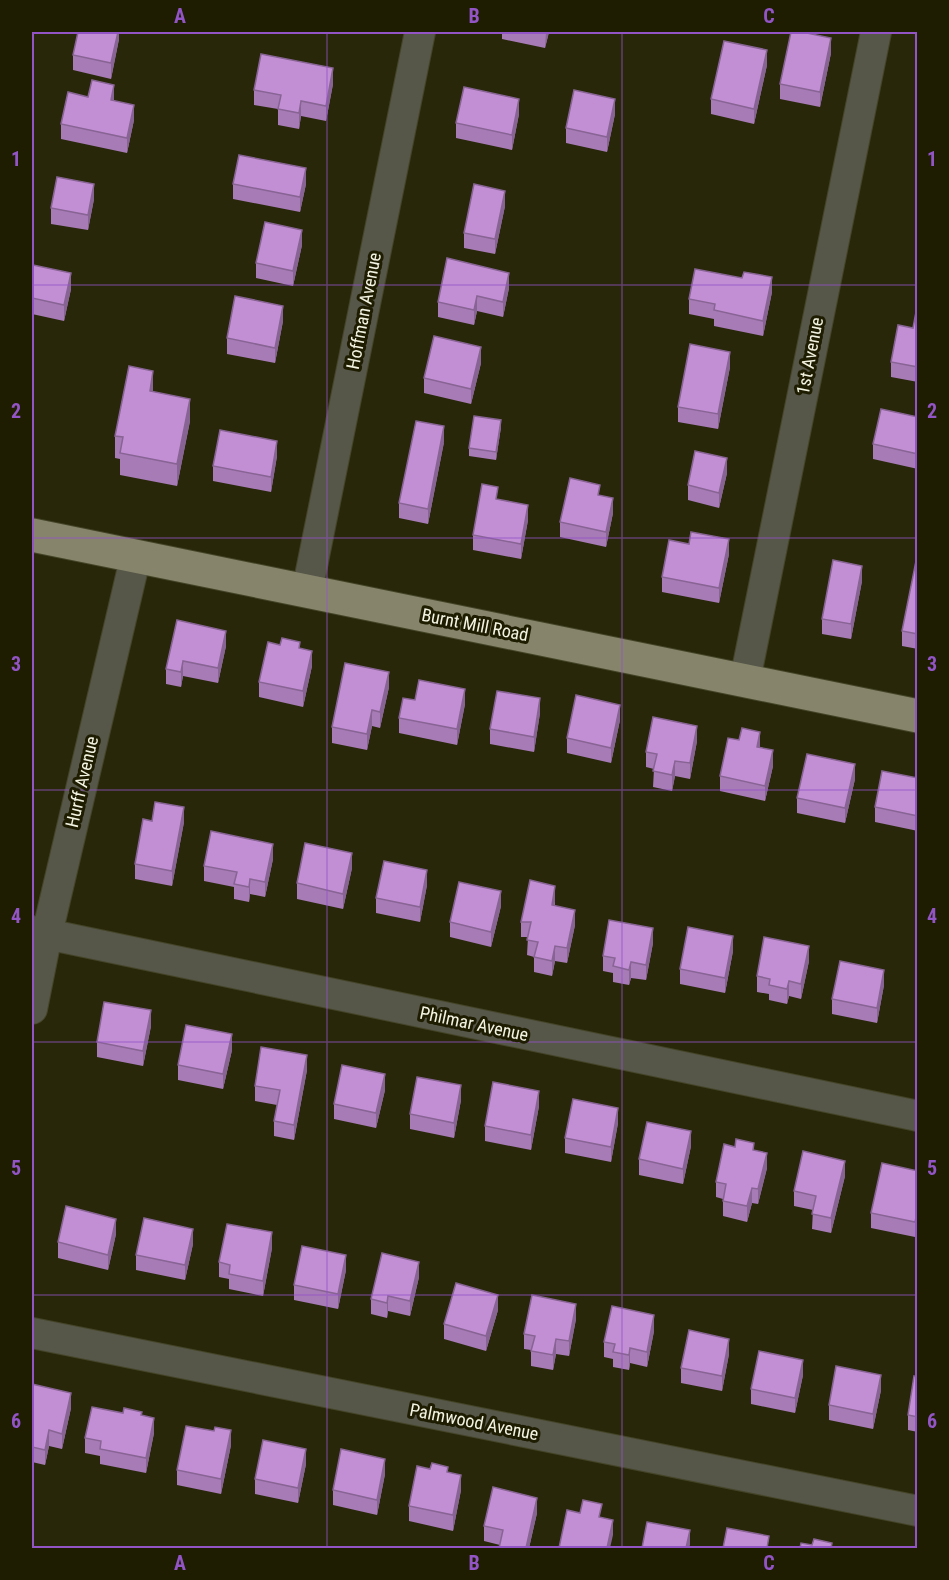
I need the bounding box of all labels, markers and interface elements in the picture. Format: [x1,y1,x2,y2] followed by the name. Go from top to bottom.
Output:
[174,4,186,28] text: A
[468,4,480,28] text: B
[763,4,775,28] text: C
[11,147,21,171] text: 1
[927,147,937,171] text: 1
[342,251,385,371] street label: Hoffman Avenue
[792,315,827,396] street label: 1st Avenue
[11,399,21,423] text: 2
[927,399,937,423] text: 2
[420,604,530,645] street label: Burnt Mill Road
[11,652,21,676] text: 3
[927,652,937,676] text: 3
[61,734,102,829] street label: Hurff Avenue
[11,904,21,928] text: 4
[927,904,937,928] text: 4
[418,1002,530,1045] street label: Philmar Avenue
[11,1156,21,1180] text: 5
[927,1156,937,1180] text: 5
[408,1399,540,1444] street label: Palmwood Avenue
[11,1409,21,1433] text: 6
[927,1409,937,1433] text: 6
[174,1551,186,1575] text: A
[468,1551,480,1575] text: B
[763,1551,775,1575] text: C

